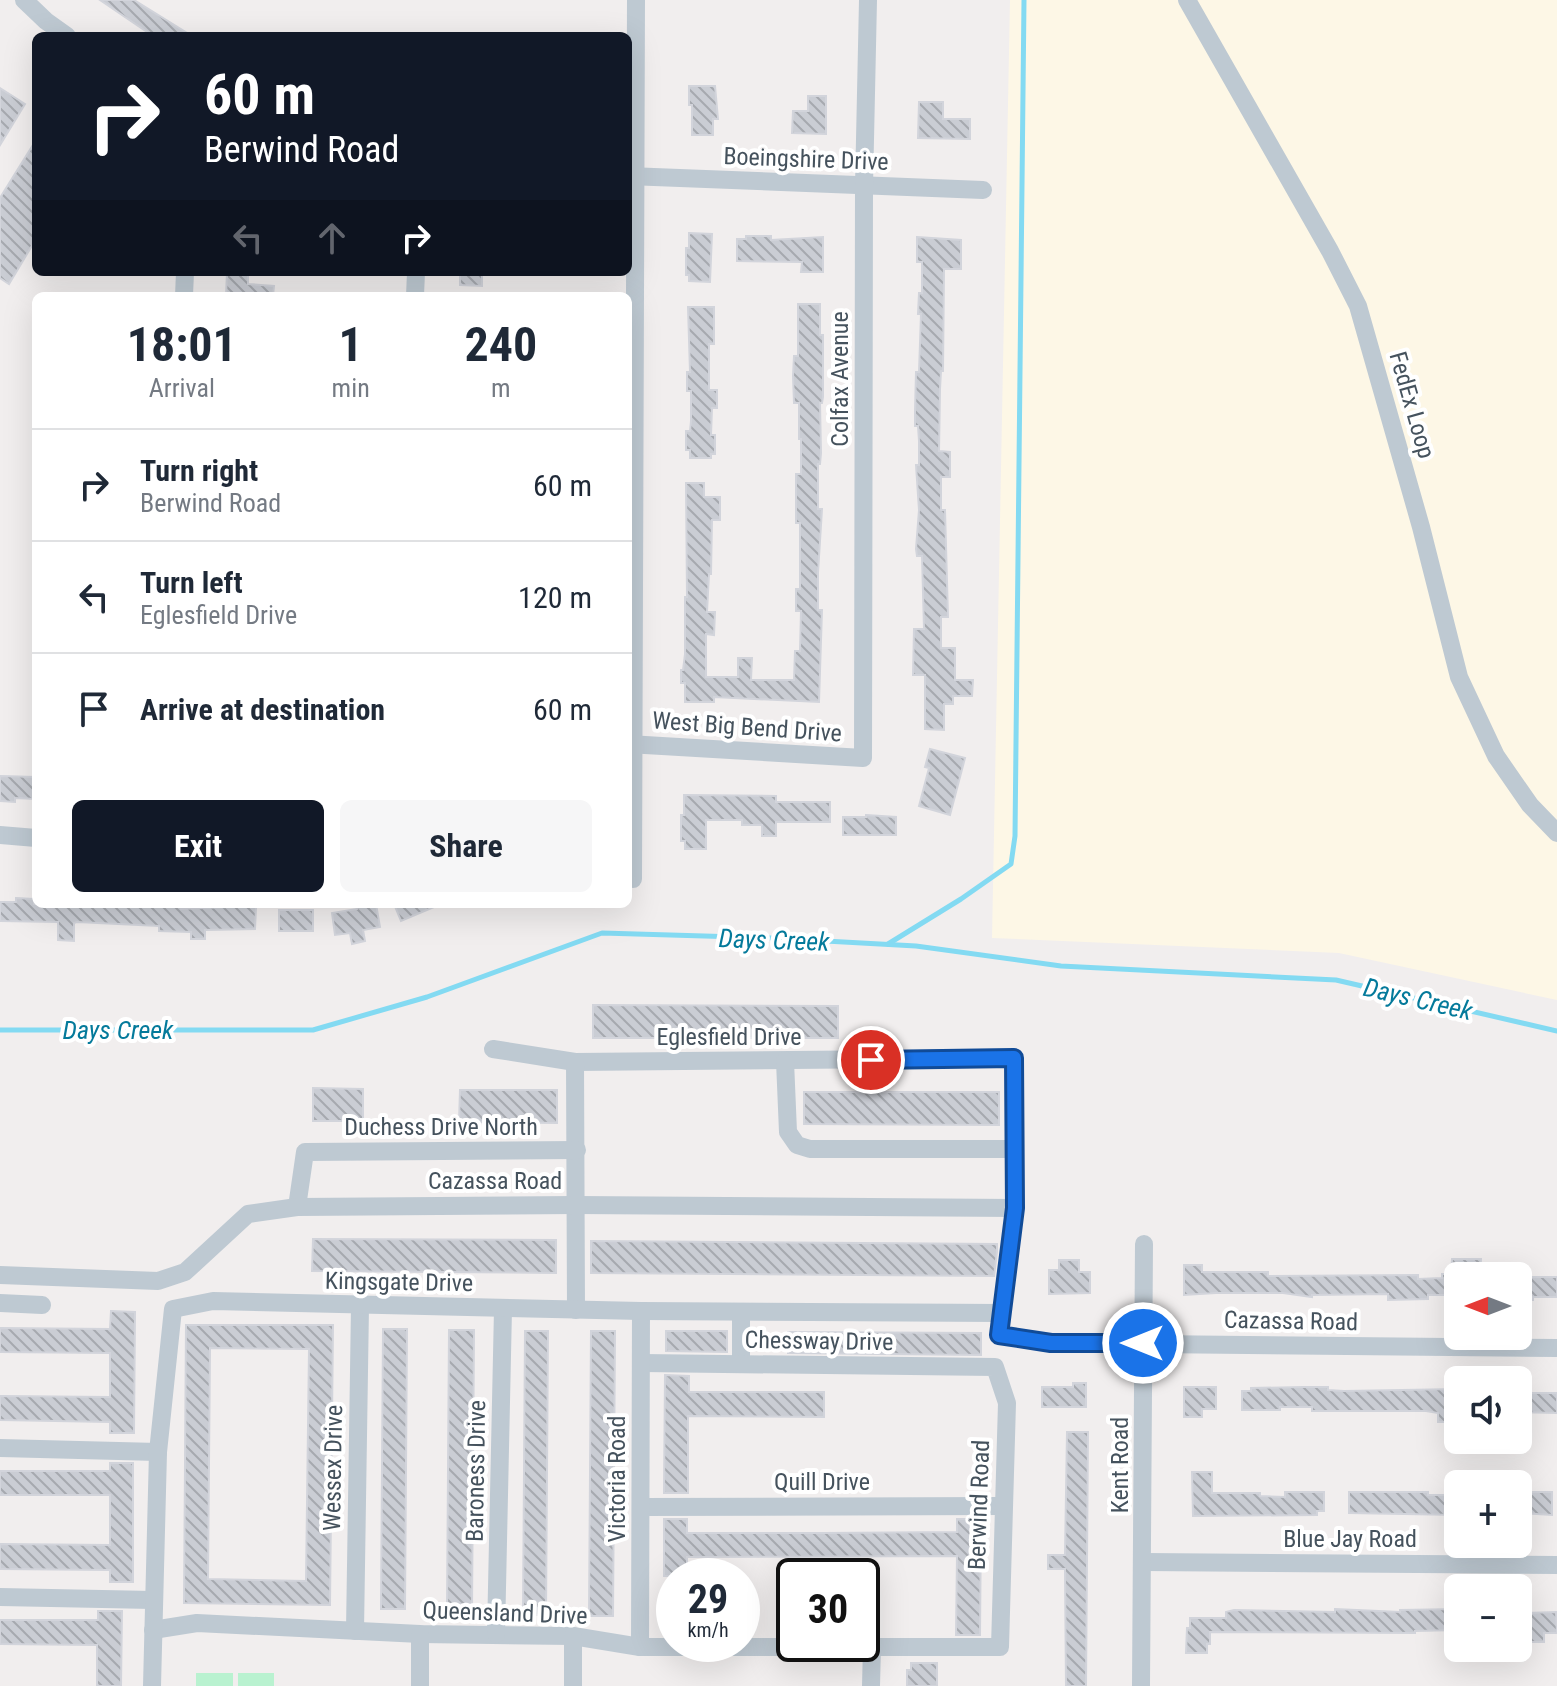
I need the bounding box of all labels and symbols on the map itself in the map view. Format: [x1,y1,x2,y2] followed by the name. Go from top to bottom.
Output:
[723,142,889,176] street label: Boeingshire Drive
[826,311,854,447] street label: Colfax Avenue
[1383,348,1441,462] street label: FedEx Loop
[651,706,843,748] street label: West Big Bend Drive
[718,923,831,957] water label: Days Creek
[1361,972,1476,1026] water label: Days Creek
[63,1015,174,1045] water label: Days Creek
[656,1023,802,1051] street label: Eglesfield Drive
[837,1026,905,1094] pin
[344,1113,538,1141] street label: Duchess Drive North
[428,1167,562,1195] street label: Cazassa Road
[1444,1262,1532,1350] north arrow
[325,1267,473,1297] street label: Kingsgate Drive
[1101,1301,1185,1385] position arrow
[1224,1306,1358,1336] street label: Cazassa Road
[744,1326,894,1356] street label: Chessway Drive
[461,1400,491,1542] street label: Baroness Drive
[318,1405,348,1531] street label: Wessex Drive
[603,1416,631,1542] street label: Victoria Road
[1106,1417,1134,1513] street label: Kent Road
[963,1439,995,1571] street label: Berwind Road
[774,1468,870,1496] street label: Quill Drive
[1283,1525,1417,1553] street label: Blue Jay Road
[776,1558,880,1662] speed limit sign: 30
[422,1596,588,1630] street label: Queensland Drive

